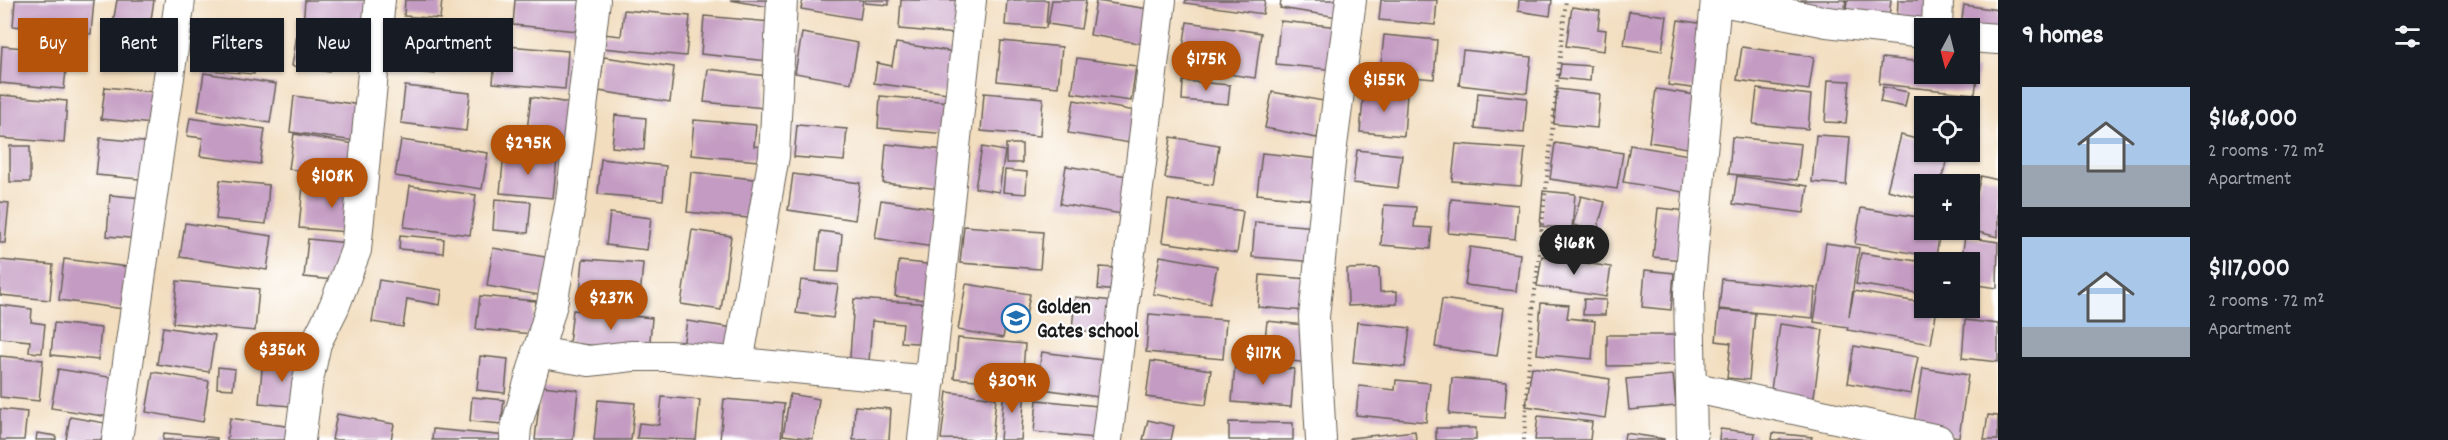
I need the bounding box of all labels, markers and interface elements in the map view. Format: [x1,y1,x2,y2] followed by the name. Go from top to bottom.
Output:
[18,18,88,72] chip: Buy
[100,18,178,72] chip: Rent
[190,18,284,72] chip: Filters
[296,18,371,72] chip: New
[383,18,513,72] chip: Apartment
[1914,18,1980,84] north arrow
[1914,18,1980,318] map controls
[2022,18,2104,55] text: 9 homes
[2391,20,2424,53] icon: filters
[1164,41,1248,92] pin: $175K
[1186,46,1226,74] text: $175K
[1342,62,1426,113] pin: $155K
[1363,67,1405,95] text: $155K
[1914,96,1980,162] button: locate
[2208,101,2298,138] text: $168,000
[2070,111,2142,183] icon: home
[486,125,570,176] pin: $295K
[505,130,551,158] text: $295K
[2208,138,2324,166] text: 2 rooms · 72 m²
[290,158,374,209] pin: $108K
[311,163,353,191] text: $108K
[2208,166,2291,194] text: Apartment
[1914,174,1980,240] button: +
[1532,225,1616,276] pin: $168K
[1553,230,1595,258] text: $168K
[2208,251,2290,288] text: $117,000
[1914,252,1980,318] button: −
[2070,261,2142,333] icon: home
[569,280,653,331] pin: $237K
[589,285,633,313] text: $237K
[2208,288,2324,316] text: 2 rooms · 72 m²
[1037,294,1140,348] place label: Golden Gates school
[1000,302,1032,334] school or university icon: Golden Gates school
[2208,316,2291,344] text: Apartment
[240,332,324,383] pin: $356K
[1221,335,1305,386] pin: $117K
[258,337,306,365] text: $356K
[1245,340,1281,368] text: $117K
[970,363,1054,414] pin: $309K
[988,368,1036,396] text: $309K

